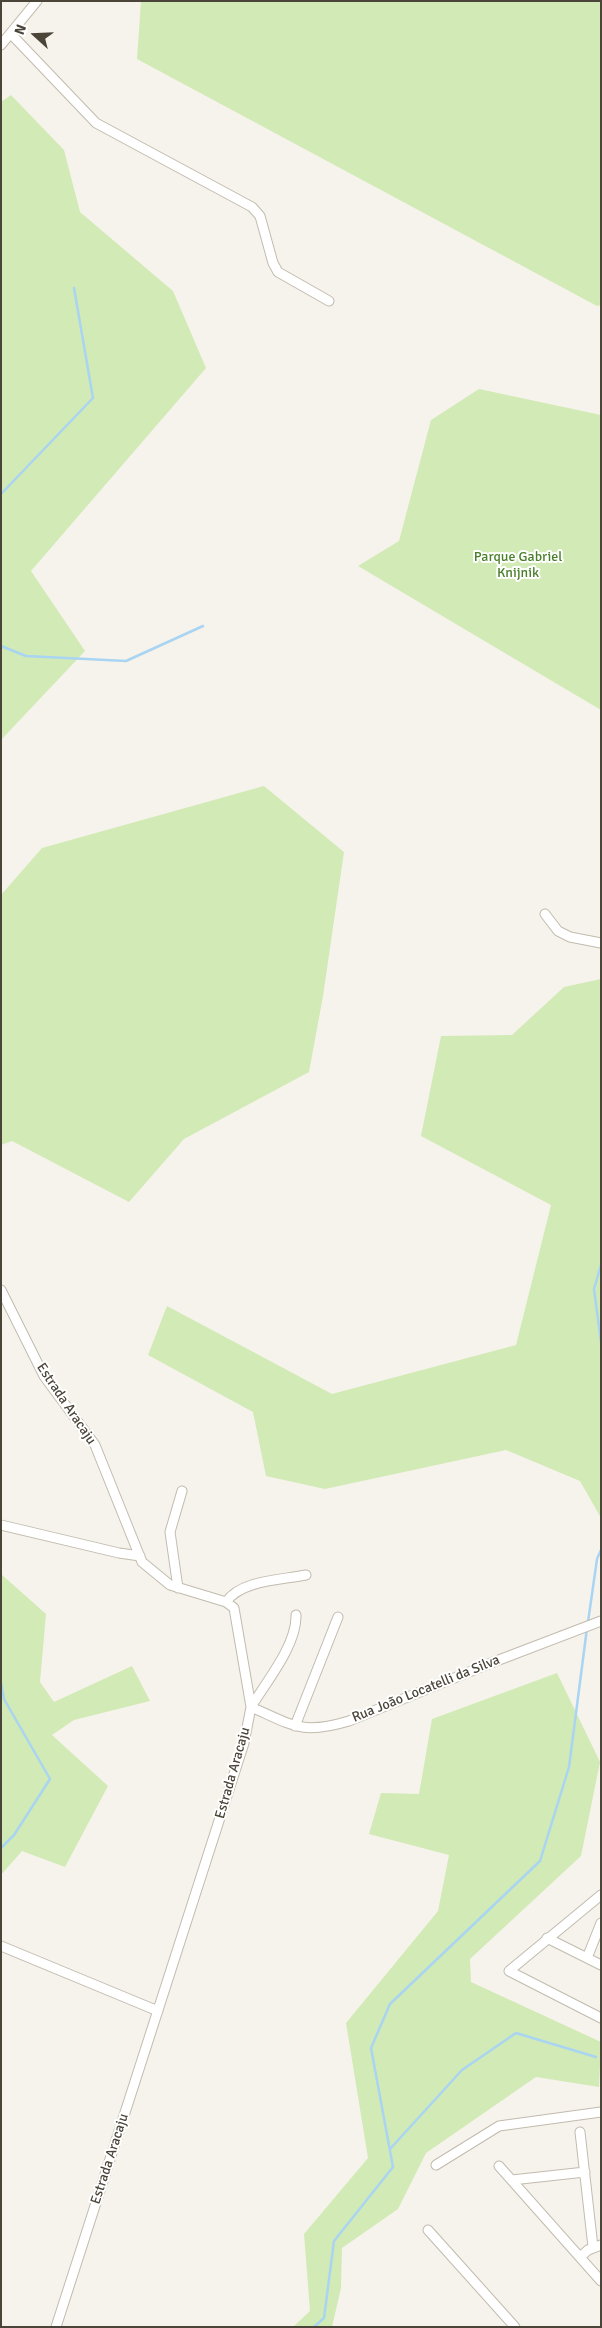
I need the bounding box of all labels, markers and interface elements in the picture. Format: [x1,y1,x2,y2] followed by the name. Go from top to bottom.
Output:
[10,10,60,60] north arrow
[11,22,30,37] text: N
[474,549,562,582] park label: Parque Gabriel Knijnik
[33,1360,99,1448] street label: Estrada Aracaju
[350,1652,502,1726] street label: Rua João Locatelli da Silva
[212,1725,254,1821] street label: Estrada Aracaju
[87,2111,133,2207] street label: Estrada Aracaju

